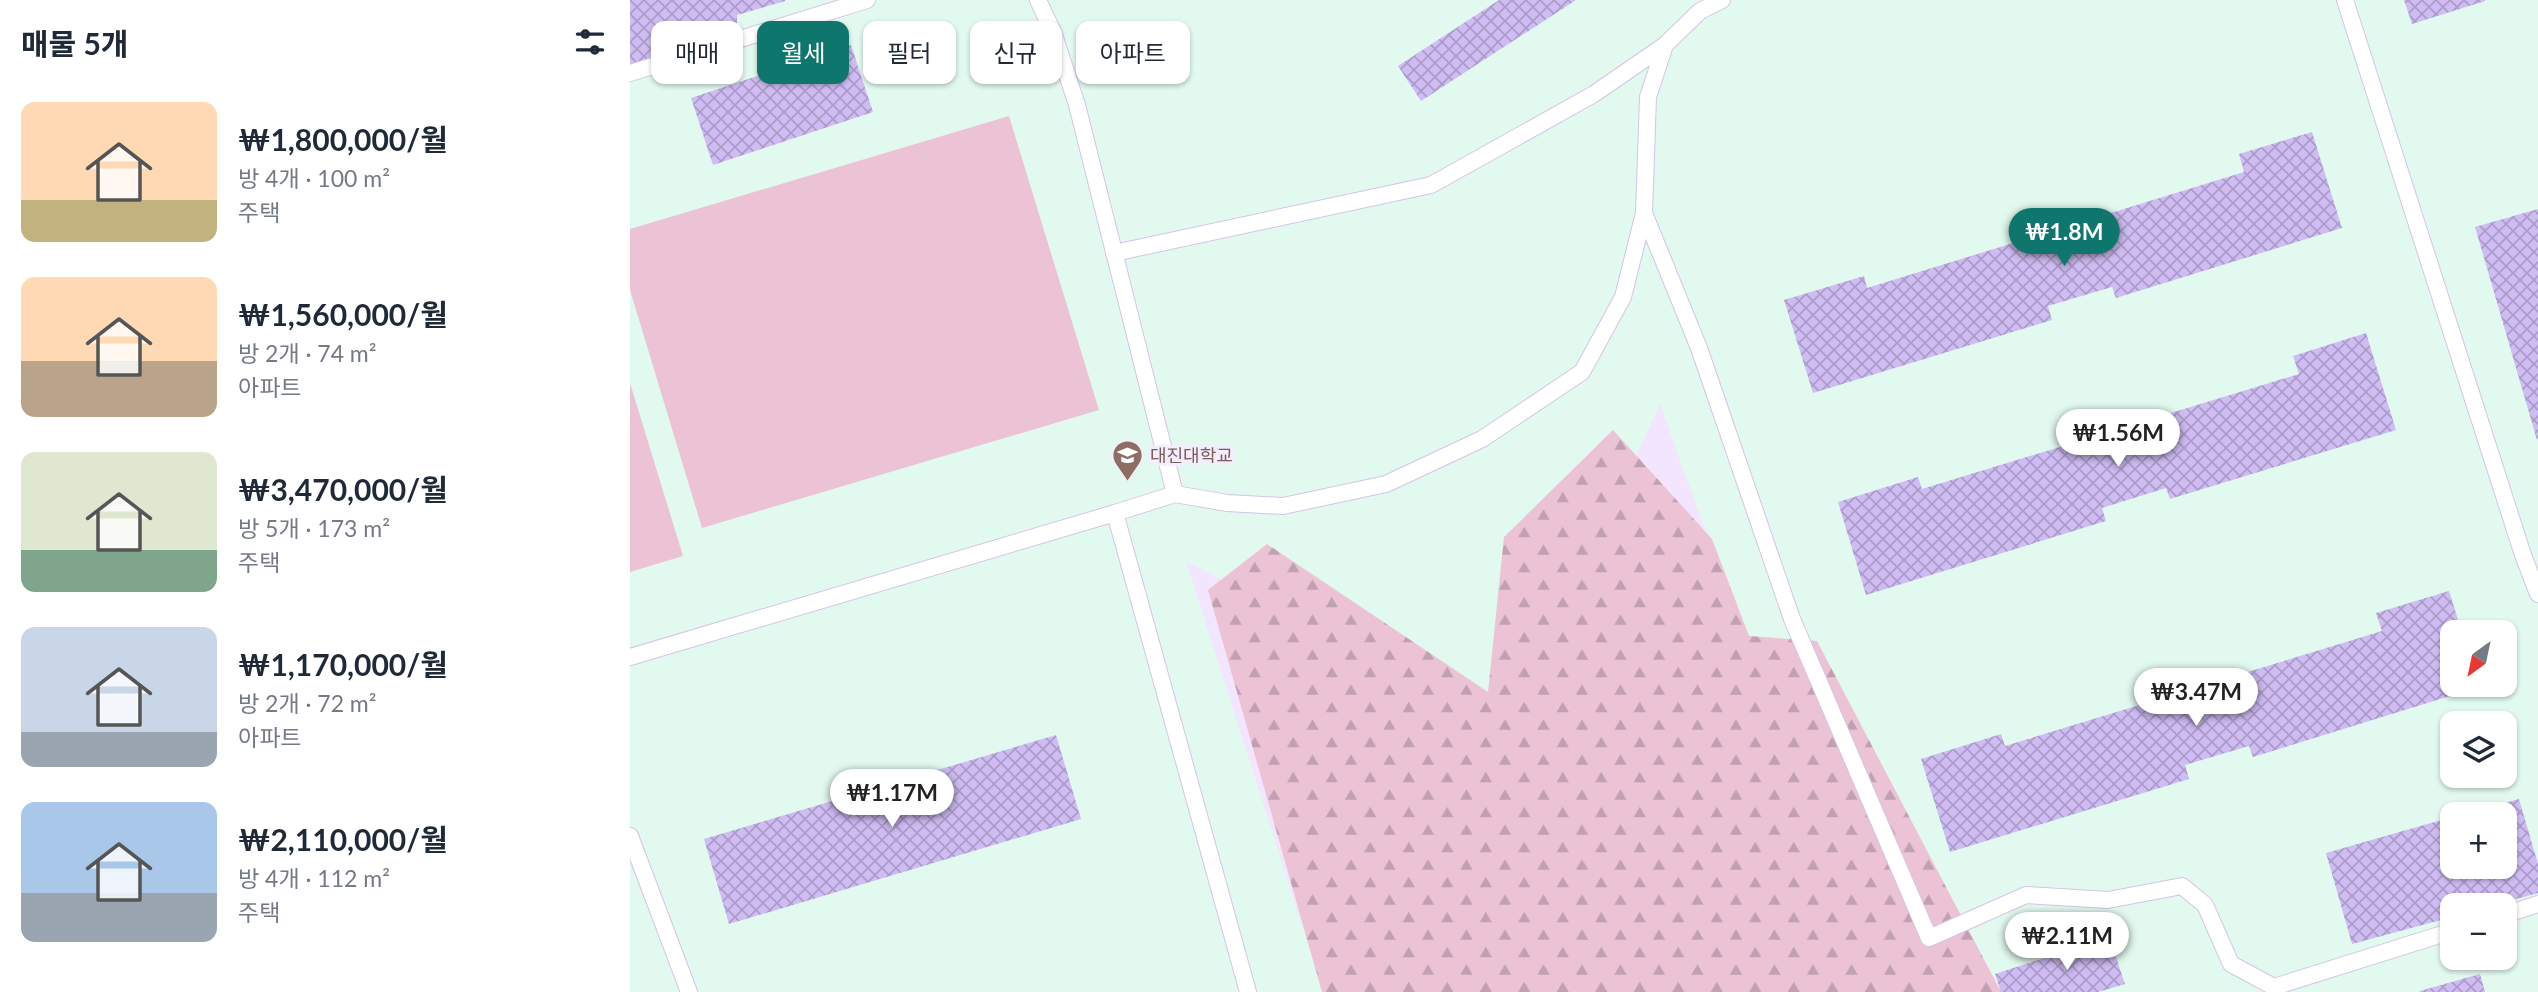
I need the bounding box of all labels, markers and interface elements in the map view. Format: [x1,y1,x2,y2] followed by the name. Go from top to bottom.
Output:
[651,21,743,84] chip: 매매
[757,21,849,84] chip: 월세
[863,21,956,84] chip: 필터
[970,21,1062,84] chip: 신규
[1076,21,1190,84] chip: 아파트
[571,23,609,61] icon: filters
[21,25,129,61] text: 매물 5개
[238,121,448,157] text: ₩1,800,000/월
[77,130,161,214] icon: home
[238,164,390,192] text: 방 4개 · 100 m²
[238,198,280,226] text: 주택
[2015,208,2113,268] pin: ₩1.8M
[2025,217,2103,245] text: ₩1.8M
[238,296,448,332] text: ₩1,560,000/월
[77,305,161,389] icon: home
[238,339,376,367] text: 방 2개 · 74 m²
[238,373,301,401] text: 아파트
[2061,410,2175,469] pin: ₩1.56M
[2072,418,2164,446] text: ₩1.56M
[1110,438,1144,482] school or university icon: 대진대학교
[1150,444,1233,466] place label: 대진대학교
[238,471,448,507] text: ₩3,470,000/월
[77,480,161,564] icon: home
[238,514,390,542] text: 방 5개 · 173 m²
[238,548,280,576] text: 주택
[2440,620,2516,696] north arrow
[2440,620,2517,970] map controls
[238,646,448,682] text: ₩1,170,000/월
[77,655,161,739] icon: home
[2139,668,2253,728] pin: ₩3.47M
[2150,677,2242,705] text: ₩3.47M
[238,689,376,717] text: 방 2개 · 72 m²
[2440,711,2517,788] button: layers
[238,723,301,751] text: 아파트
[835,770,949,829] pin: ₩1.17M
[846,778,938,806] text: ₩1.17M
[2440,802,2517,879] button: +
[238,821,448,857] text: ₩2,110,000/월
[77,830,161,914] icon: home
[238,864,390,892] text: 방 4개 · 112 m²
[2440,893,2517,970] button: −
[238,898,280,926] text: 주택
[2010,912,2124,972] pin: ₩2.11M
[2021,921,2113,949] text: ₩2.11M

